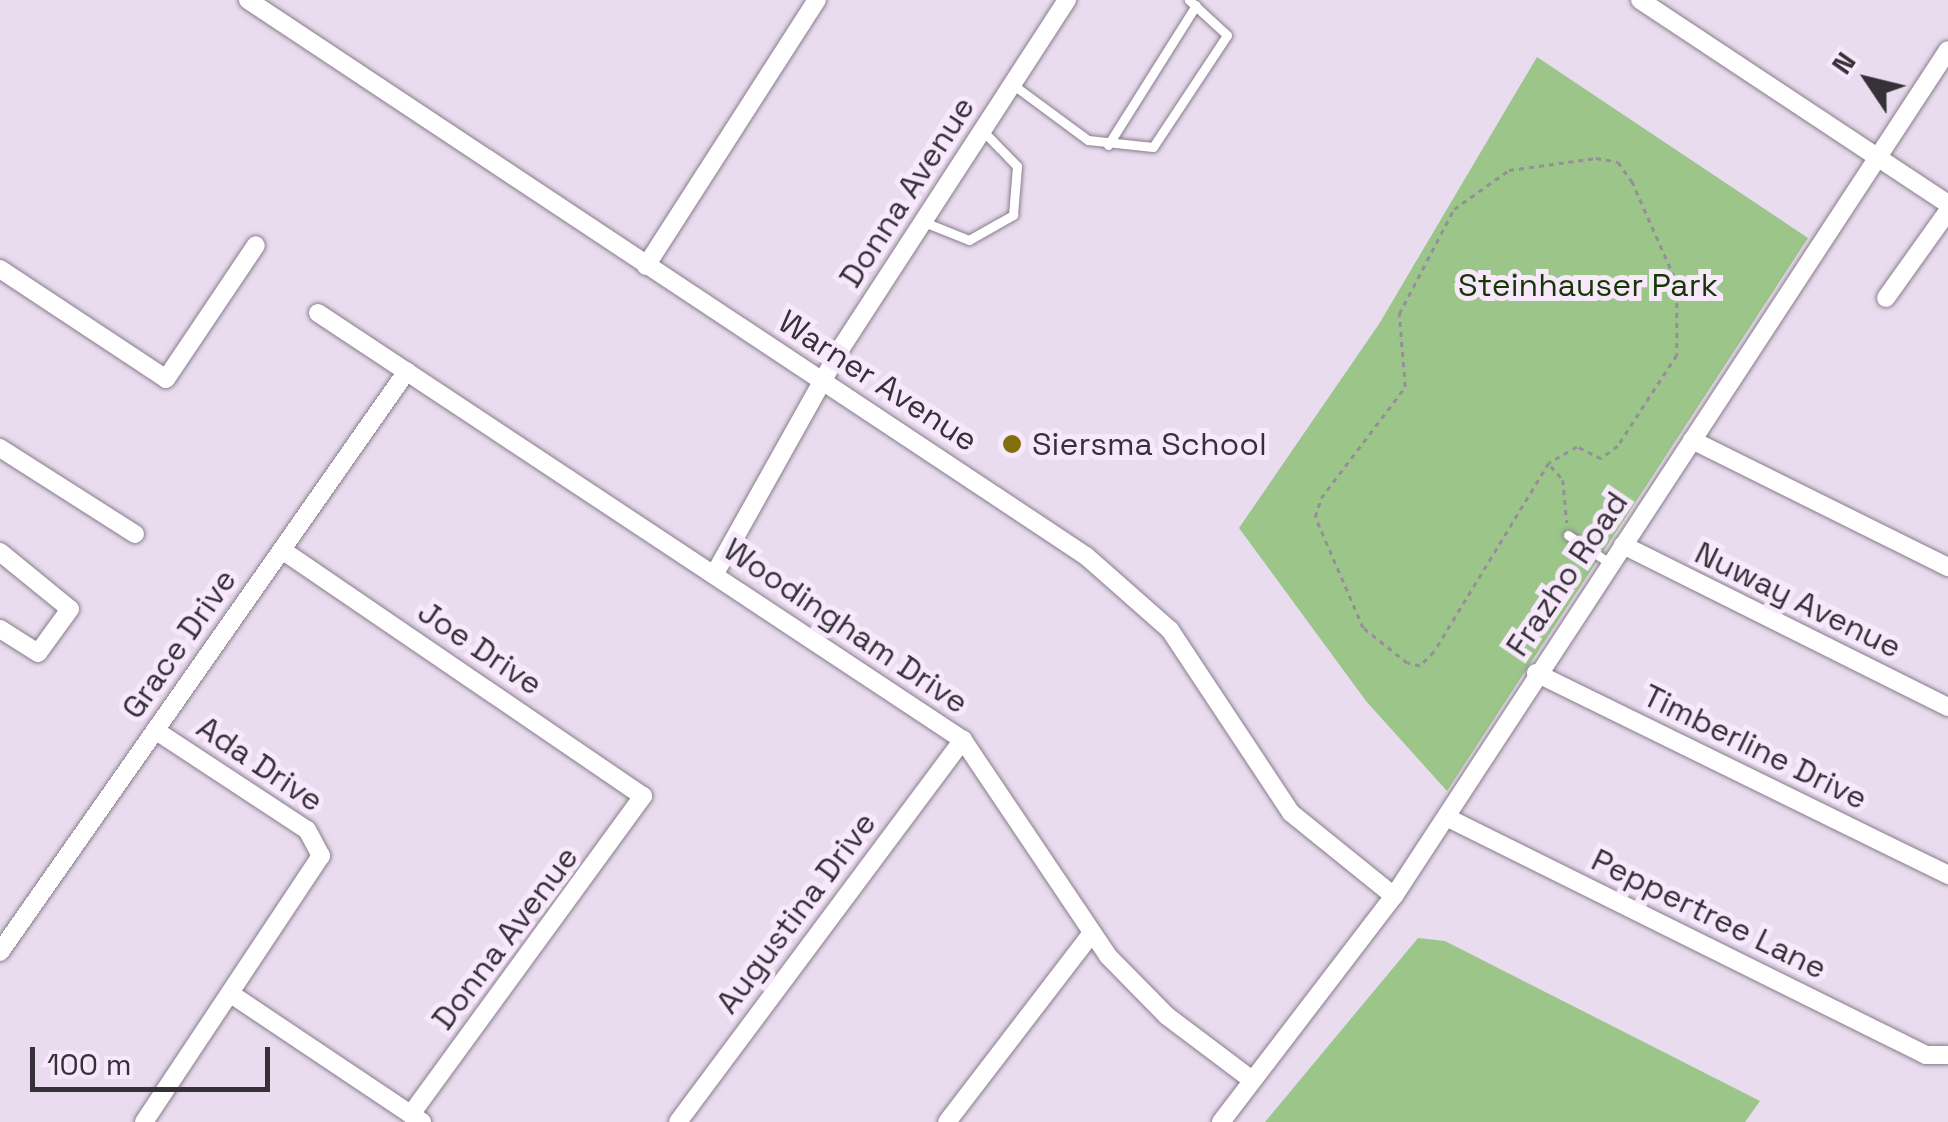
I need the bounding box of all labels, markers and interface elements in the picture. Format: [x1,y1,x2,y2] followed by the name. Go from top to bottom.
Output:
[1818,30,1918,130] north arrow
[1823,45,1864,81] text: N
[831,89,983,295] street label: Donna Avenue
[1458,266,1718,304] park label: Steinhauser Park
[771,302,985,460] street label: Warner Avenue
[1032,425,1267,463] place label: Siersma School
[1001,433,1023,455] marker: Siersma School
[1498,484,1636,664] street label: Frazho Road
[717,530,975,722] street label: Woodingham Drive
[1688,533,1908,667] street label: Nuway Avenue
[113,562,245,726] street label: Grace Drive
[411,592,549,704] street label: Joe Drive
[1637,676,1873,818] street label: Timberline Drive
[190,708,330,820] street label: Ada Drive
[708,805,884,1021] street label: Augustina Drive
[424,839,586,1037] street label: Donna Avenue
[1585,840,1833,988] street label: Peppertree Lane
[35,1027,275,1089] scale bar
[47,1045,132,1084] text: 100 m

